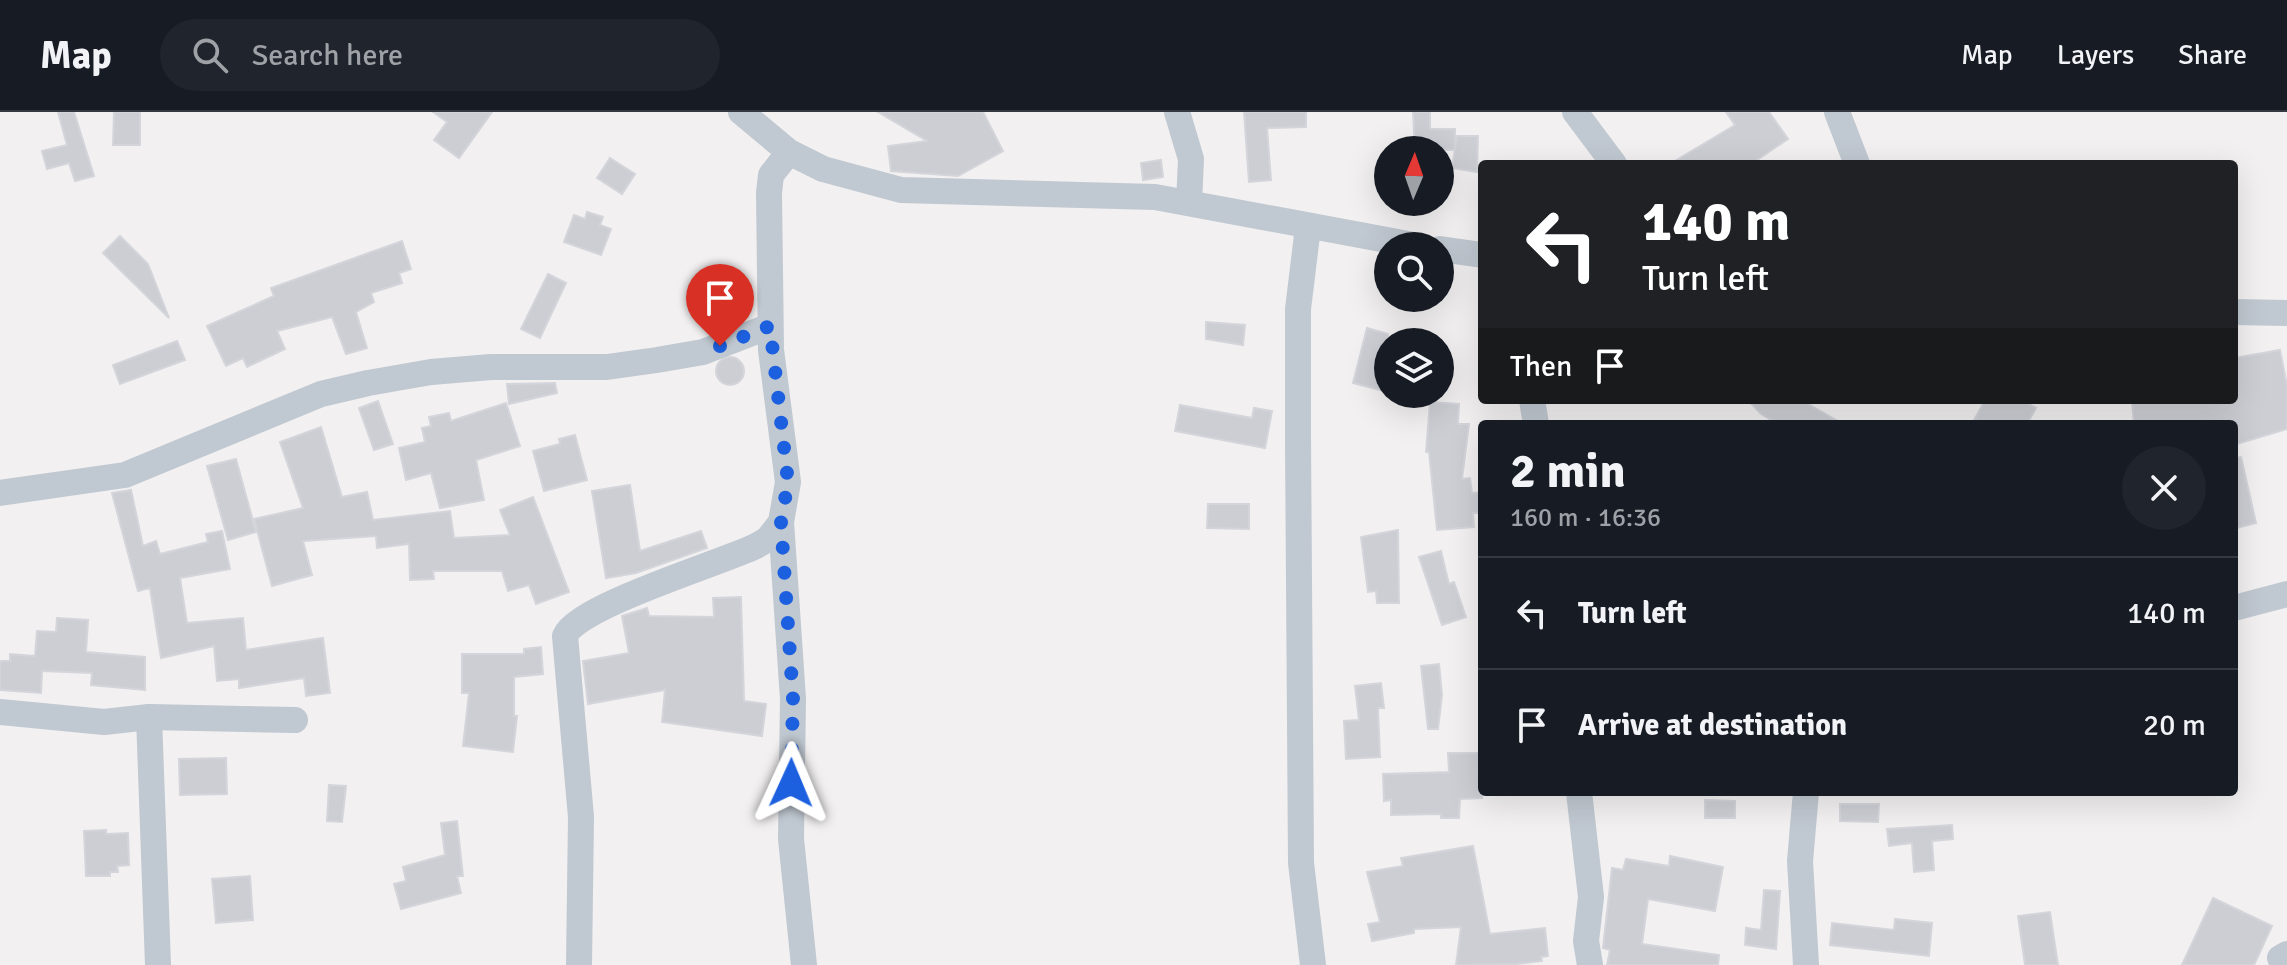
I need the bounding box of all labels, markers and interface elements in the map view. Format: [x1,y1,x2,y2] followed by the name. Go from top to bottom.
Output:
[160,19,720,91] search box
[40,32,112,79] text: Map
[188,33,232,77] icon: search
[252,37,403,74] text: Search here
[1961,38,2013,72] text: Map
[2057,38,2134,72] text: Layers
[2178,38,2247,72] text: Share
[1374,136,1454,216] north arrow
[1374,136,1454,408] map controls
[1642,187,1790,256] text: 140 m
[1510,192,1614,296] icon: left
[1374,232,1454,312] button: search
[1642,256,1769,301] text: Turn left
[686,264,754,346] pin
[698,276,742,320] icon: arrive
[1374,328,1454,408] button: layers
[1588,344,1632,388] icon: arrive
[1510,348,1572,385] text: Then
[1510,442,1626,501] text: 2 min
[2122,446,2206,530] button: close
[1510,502,1661,534] text: 160 m · 16:36
[1510,591,1554,635] icon: left
[1578,595,1687,632] text: Turn left
[2127,595,2206,632] text: 140 m
[1510,703,1554,747] icon: arrive
[1578,707,1847,744] text: Arrive at destination
[2143,707,2206,744] text: 20 m
[749,741,833,825] position arrow

